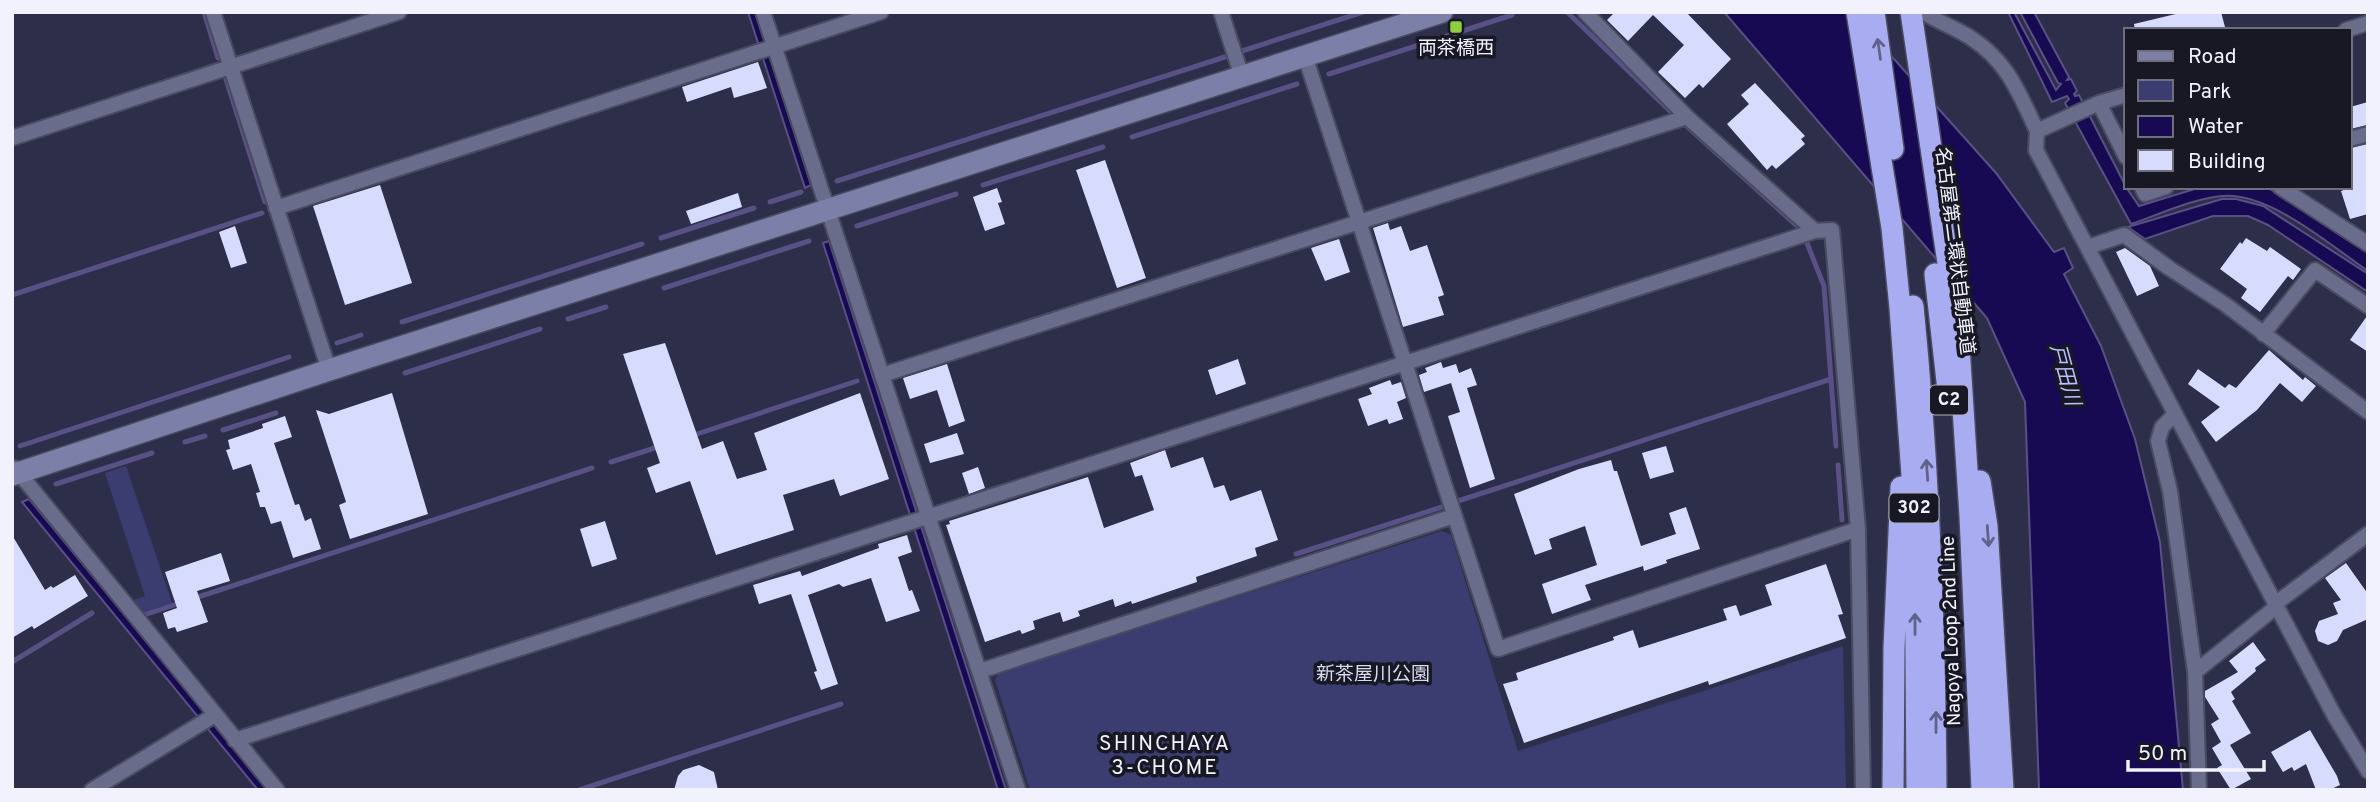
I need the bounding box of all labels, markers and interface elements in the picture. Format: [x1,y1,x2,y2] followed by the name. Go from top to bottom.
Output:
[1448,19,1464,35] marker: 両茶橋西
[2124,28,2352,189] legend
[1418,37,1494,61] place label: 両茶橋西
[1873,38,1886,61] one-way arrow
[2188,44,2237,71] text: Road
[2188,79,2231,106] text: Park
[2188,114,2243,141] text: Water
[1929,146,1979,356] street label: 名古屋第二環状自動車道
[2188,149,2266,176] text: Building
[2043,341,2086,411] water label: 戸田川
[1930,386,1968,414] road number: C2
[1920,459,1933,481] one-way arrow
[1890,494,1938,522] road number: 302
[1982,524,1995,547] one-way arrow
[1937,536,1967,726] street label: Nagoya Loop 2nd Line
[1908,612,1922,635] one-way arrow
[1316,663,1430,687] park label: 新茶屋川公園
[1929,710,1943,733] one-way arrow
[2128,728,2264,772] scale bar
[1099,731,1231,782] district label: SHINCHAYA 3-CHOME
[2138,741,2187,768] text: 50 m

